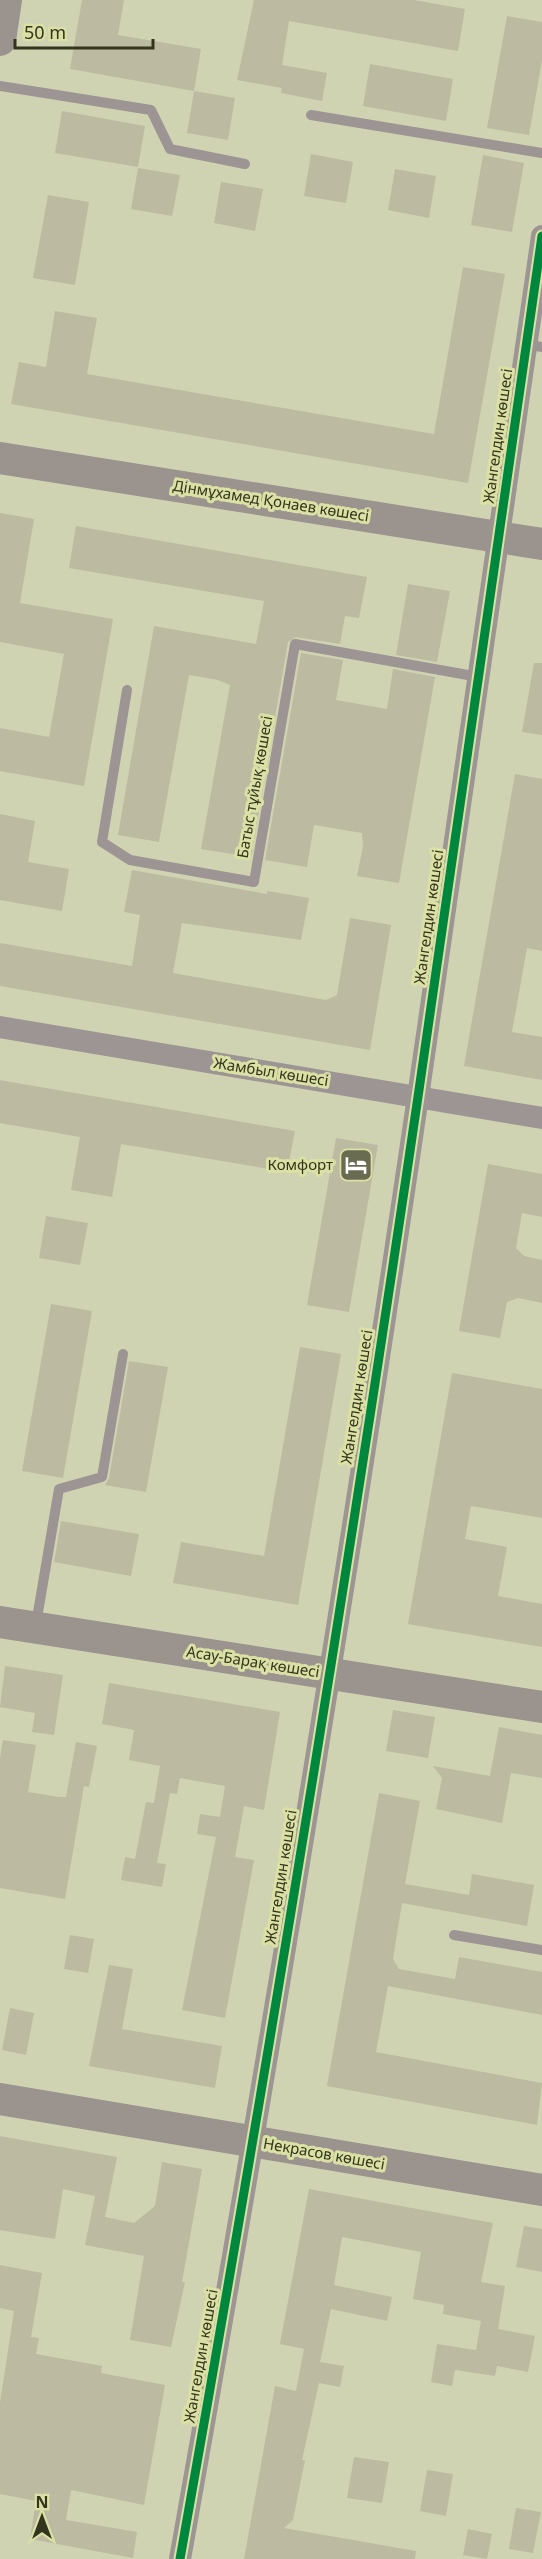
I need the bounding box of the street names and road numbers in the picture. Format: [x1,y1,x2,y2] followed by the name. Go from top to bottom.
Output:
[478,367,516,504] street label: Жангелдин көшесі
[172,475,371,525] street label: Дінмұхамед Қонаев көшесі
[232,714,276,860] street label: Батыс тұйық көшесі
[409,848,447,985] street label: Жангелдин көшесі
[212,1052,330,1090] street label: Жамбыл көшесі
[336,1328,377,1465] street label: Жангелдин көшесі
[185,1641,321,1681] street label: Асау-Барақ көшесі
[260,1808,301,1945] street label: Жангелдин көшесі
[262,2132,386,2174] street label: Некрасов көшесі
[178,2287,222,2424] street label: Жангелдин көшесі

